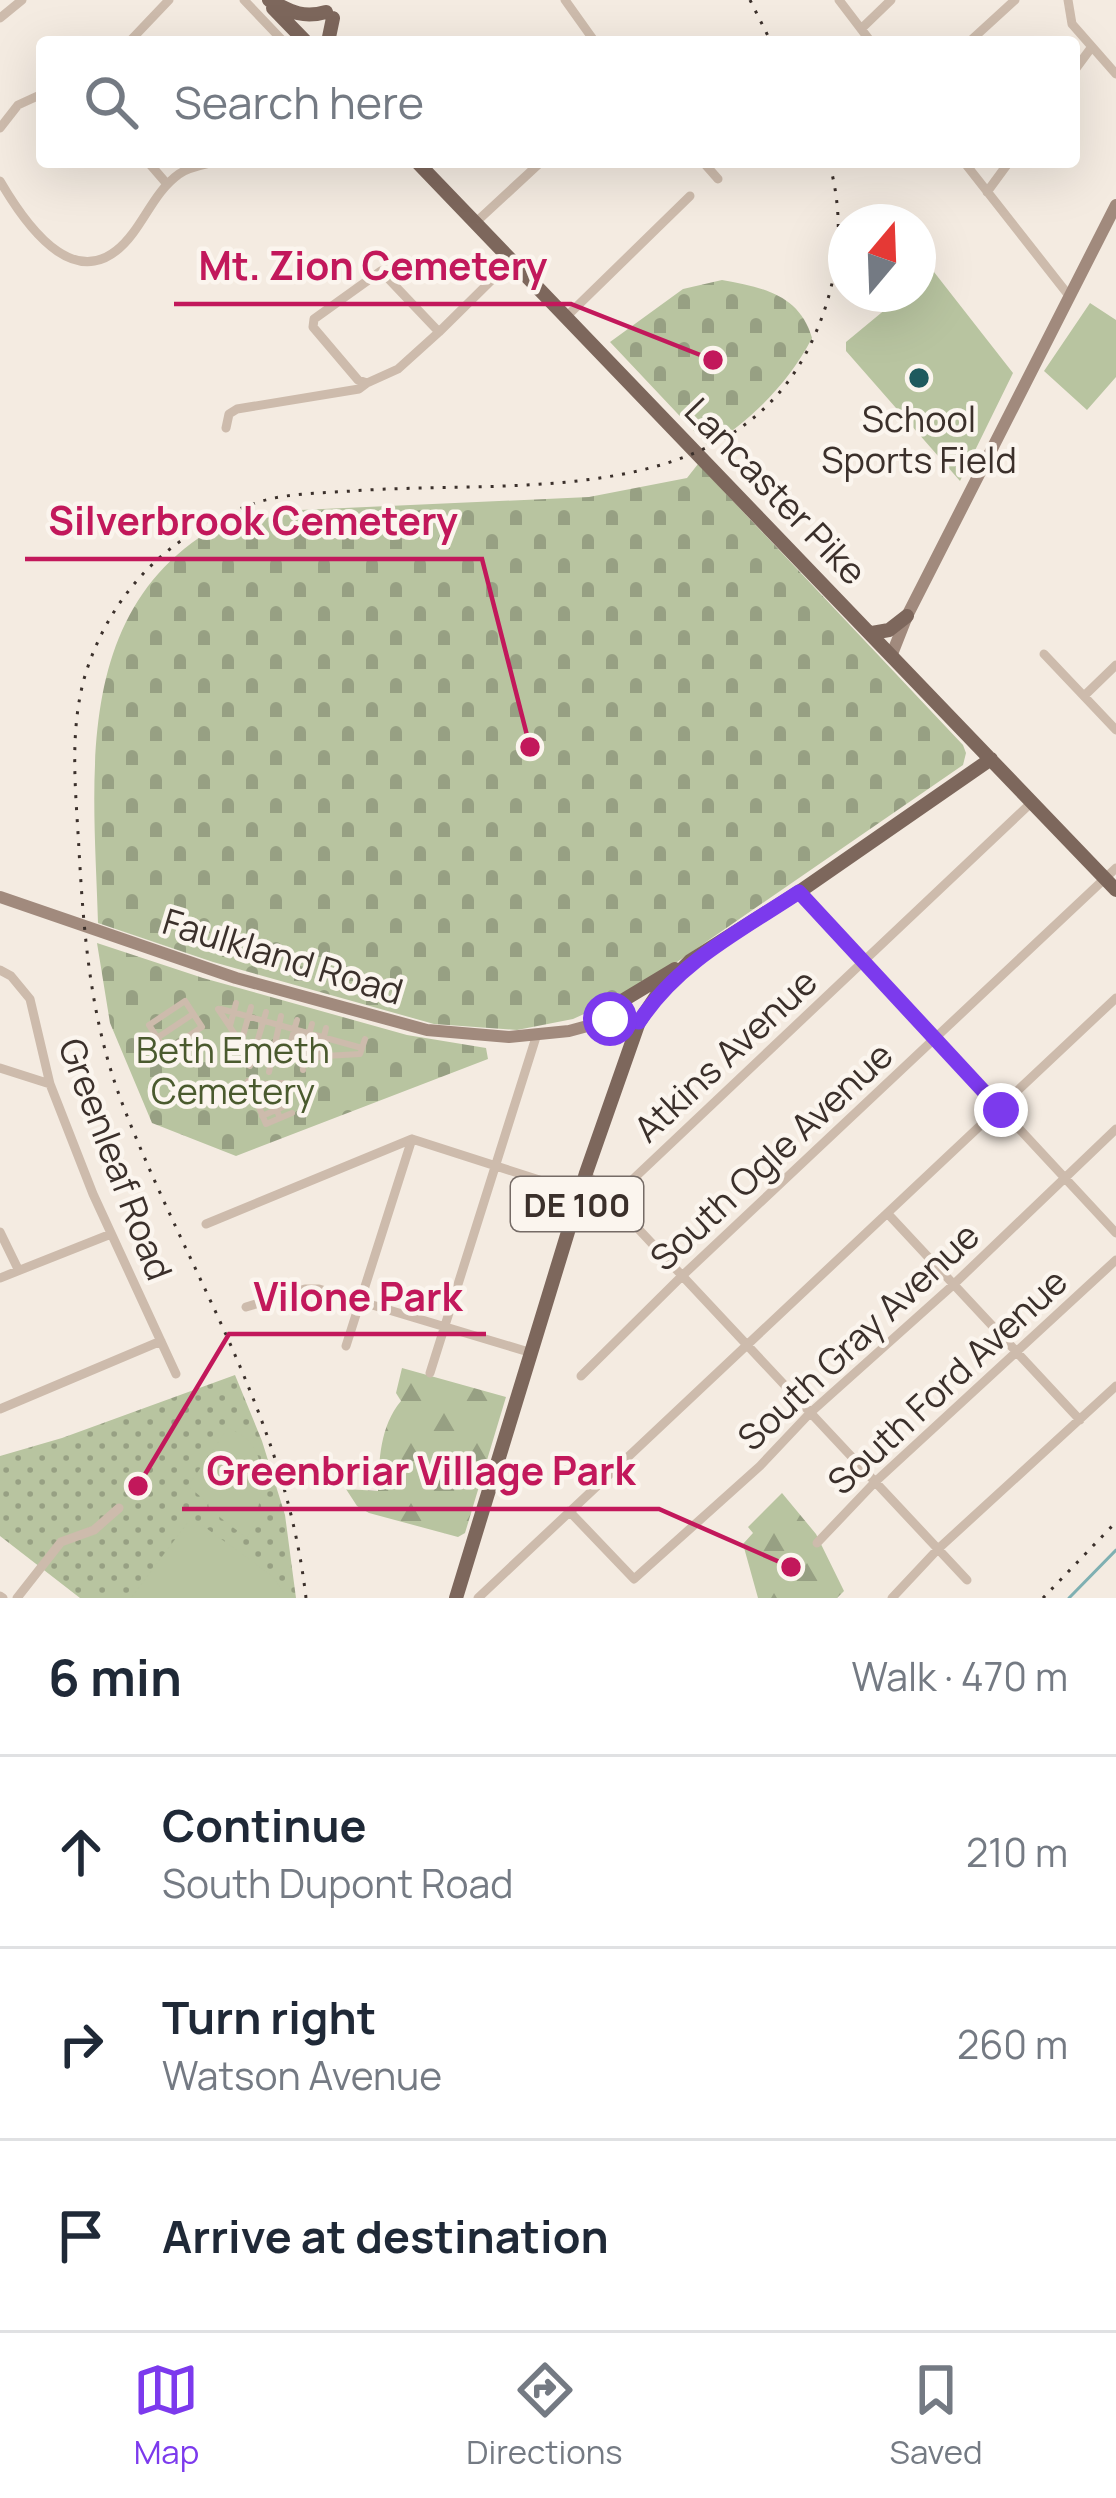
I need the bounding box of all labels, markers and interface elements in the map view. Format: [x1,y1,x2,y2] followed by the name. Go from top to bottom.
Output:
[36,36,1080,168] search box
[78,69,144,135] icon: search
[174,71,424,133] text: Search here
[828,204,936,312] north arrow
[174,229,571,304] callout: Mt. Zion Cemetery
[199,238,548,292] text: Mt. Zion Cemetery
[906,365,932,391] marker: School Sports Field
[674,387,878,595] street label: Lancaster Pike
[821,394,1017,484] place label: School Sports Field
[25,484,482,559] callout: Silverbrook Cemetery
[48,493,458,547] text: Silverbrook Cemetery
[157,896,409,1016] street label: Faulkland Road
[623,957,827,1153] street label: Atkins Avenue
[583,992,637,1046] route start
[136,1025,330,1115] park label: Beth Emeth Cemetery
[47,1031,185,1287] street label: Greenleaf Road
[639,1031,903,1281] street label: South Ogle Avenue
[974,1083,1028,1137] route end
[511,1177,643,1231] road number: DE 100
[727,1211,989,1461] street label: South Gray Avenue
[817,1257,1077,1505] street label: South Ford Avenue
[229,1259,486,1334] callout: Vilone Park
[254,1269,463,1323] text: Vilone Park
[182,1434,659,1509] callout: Greenbriar Village Park
[206,1443,637,1497] text: Greenbriar Village Park
[48,1642,182,1711] text: 6 min
[851,1649,1068,1703] text: Walk · 470 m
[162,1794,367,1856] text: Continue
[48,1819,114,1885] icon: ahead
[966,1825,1068,1879] text: 210 m
[162,1856,513,1910] text: South Dupont Road
[162,1986,376,2048] text: Turn right
[48,2011,114,2077] icon: right
[957,2017,1068,2071] text: 260 m
[162,2048,442,2102] text: Watson Avenue
[48,2203,114,2269] icon: arrive
[162,2205,609,2267] text: Arrive at destination
[133,2357,199,2474] tab: Map
[466,2357,623,2474] tab: Directions
[890,2357,983,2474] tab: Saved

